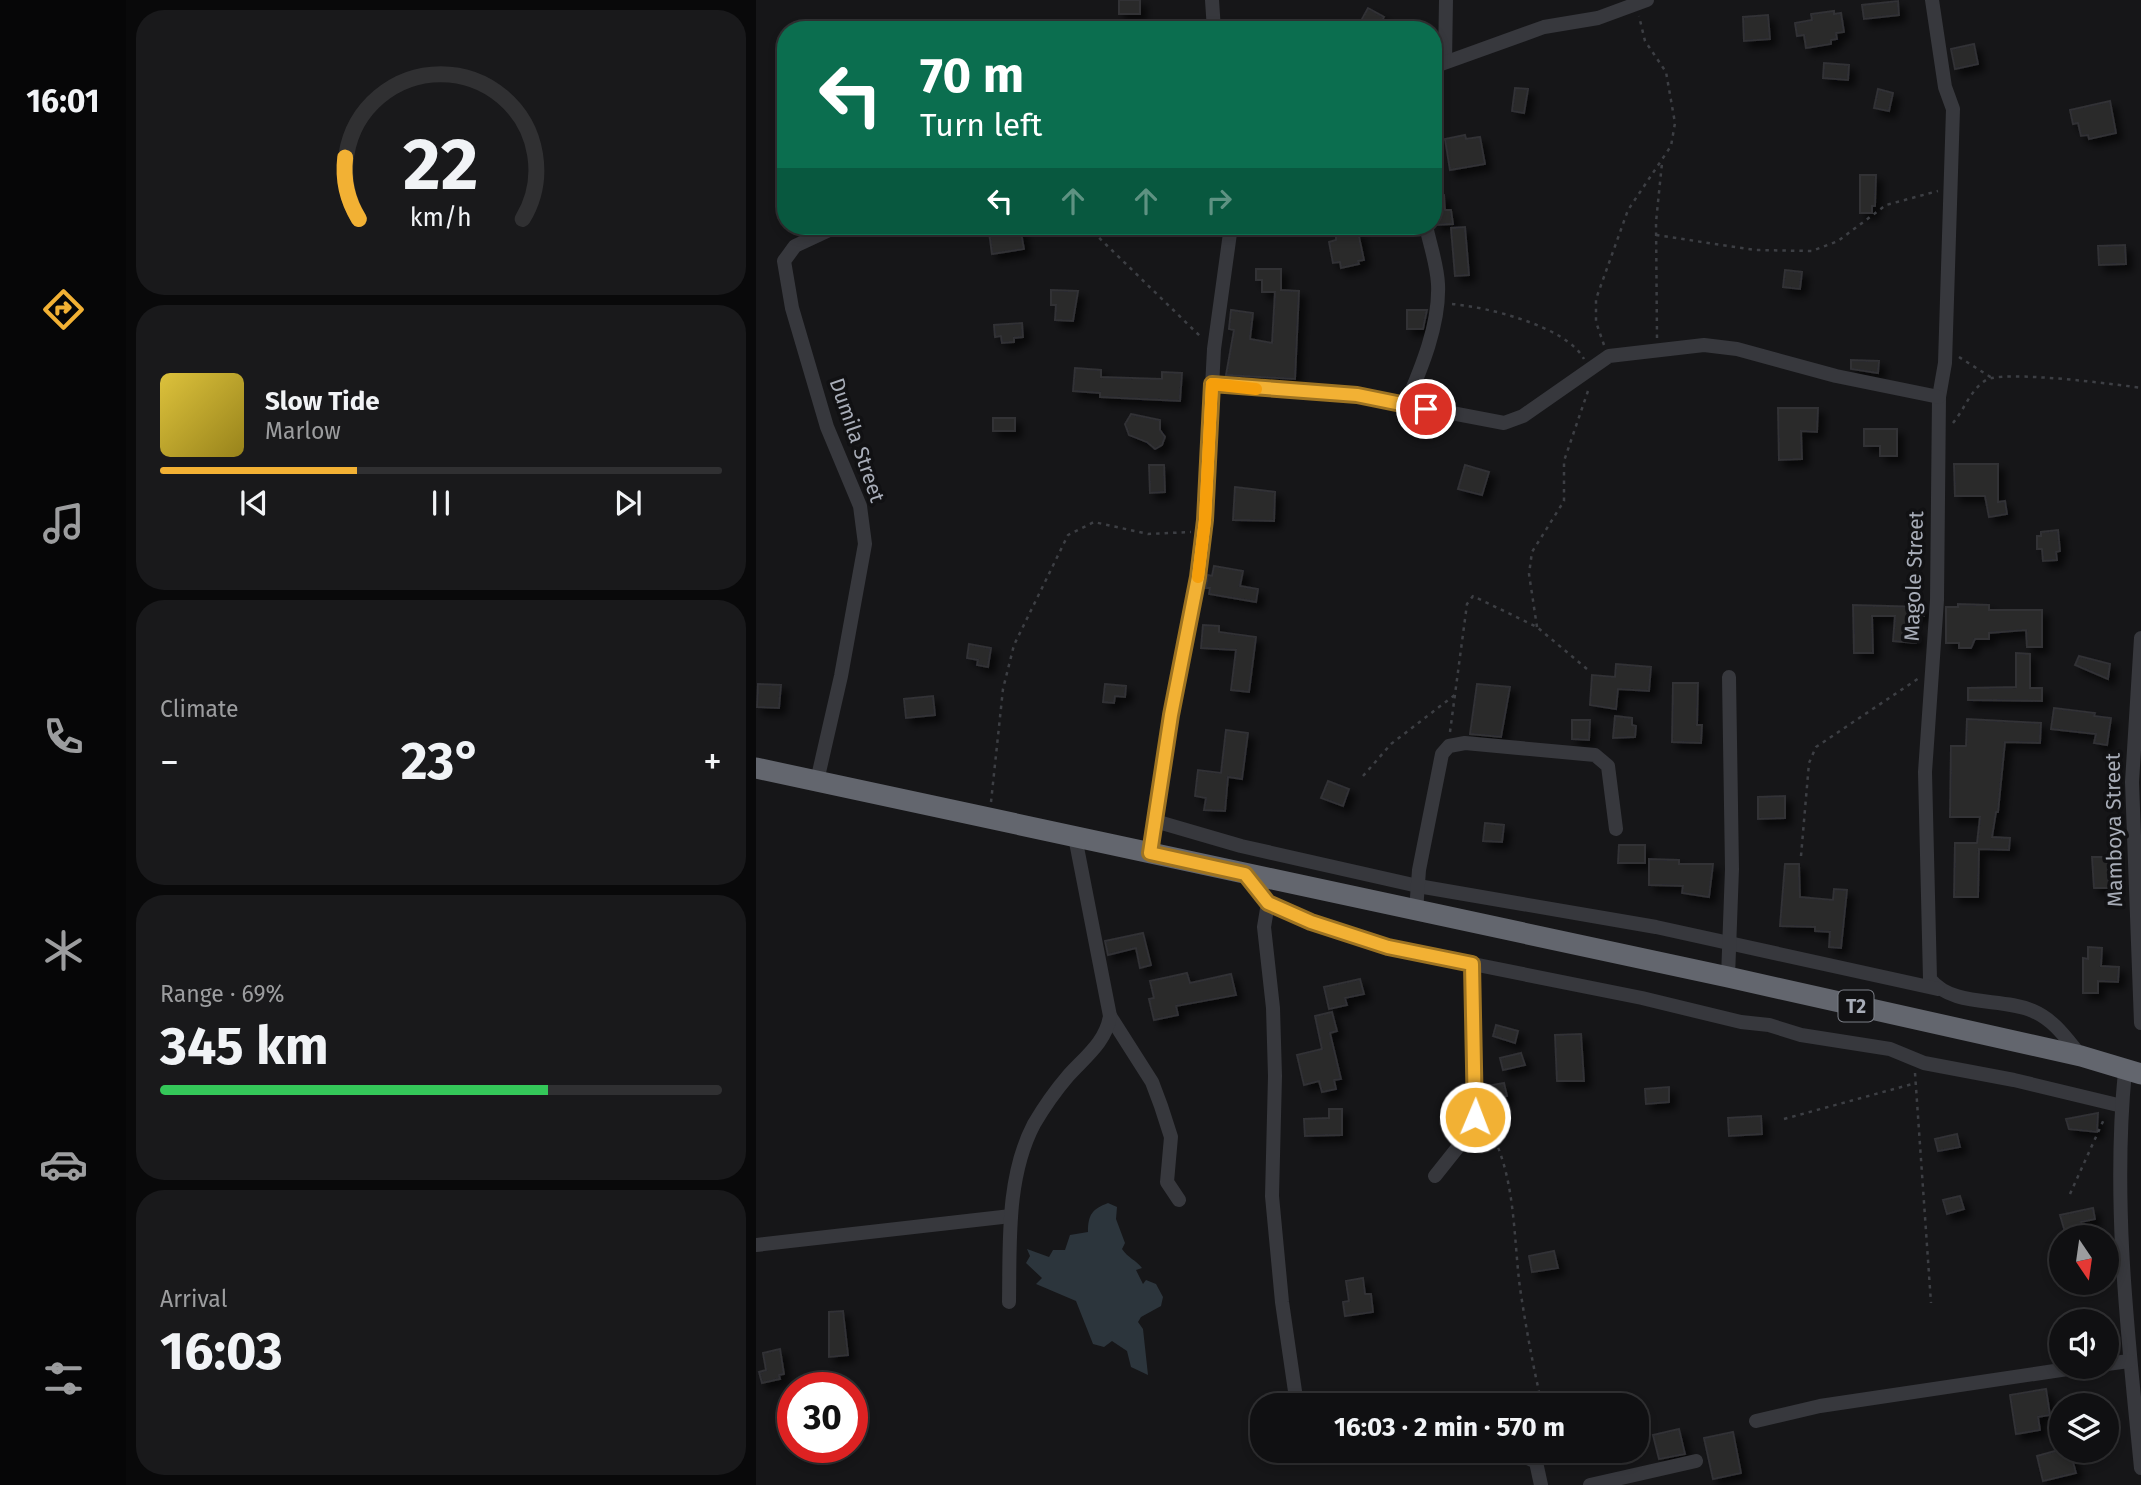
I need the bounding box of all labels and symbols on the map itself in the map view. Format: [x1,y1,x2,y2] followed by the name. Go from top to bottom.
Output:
[824,374,891,506] street label: Dumila Street
[1396,379,1456,439] pin
[1899,510,1929,642] street label: Magole Street
[2100,752,2128,907] street label: Mamboya Street
[1838,990,1874,1022] road number: T2
[1438,1080,1512,1154] position arrow
[2049,1225,2119,1295] north arrow
[777,1372,868,1463] speed limit sign: 30

